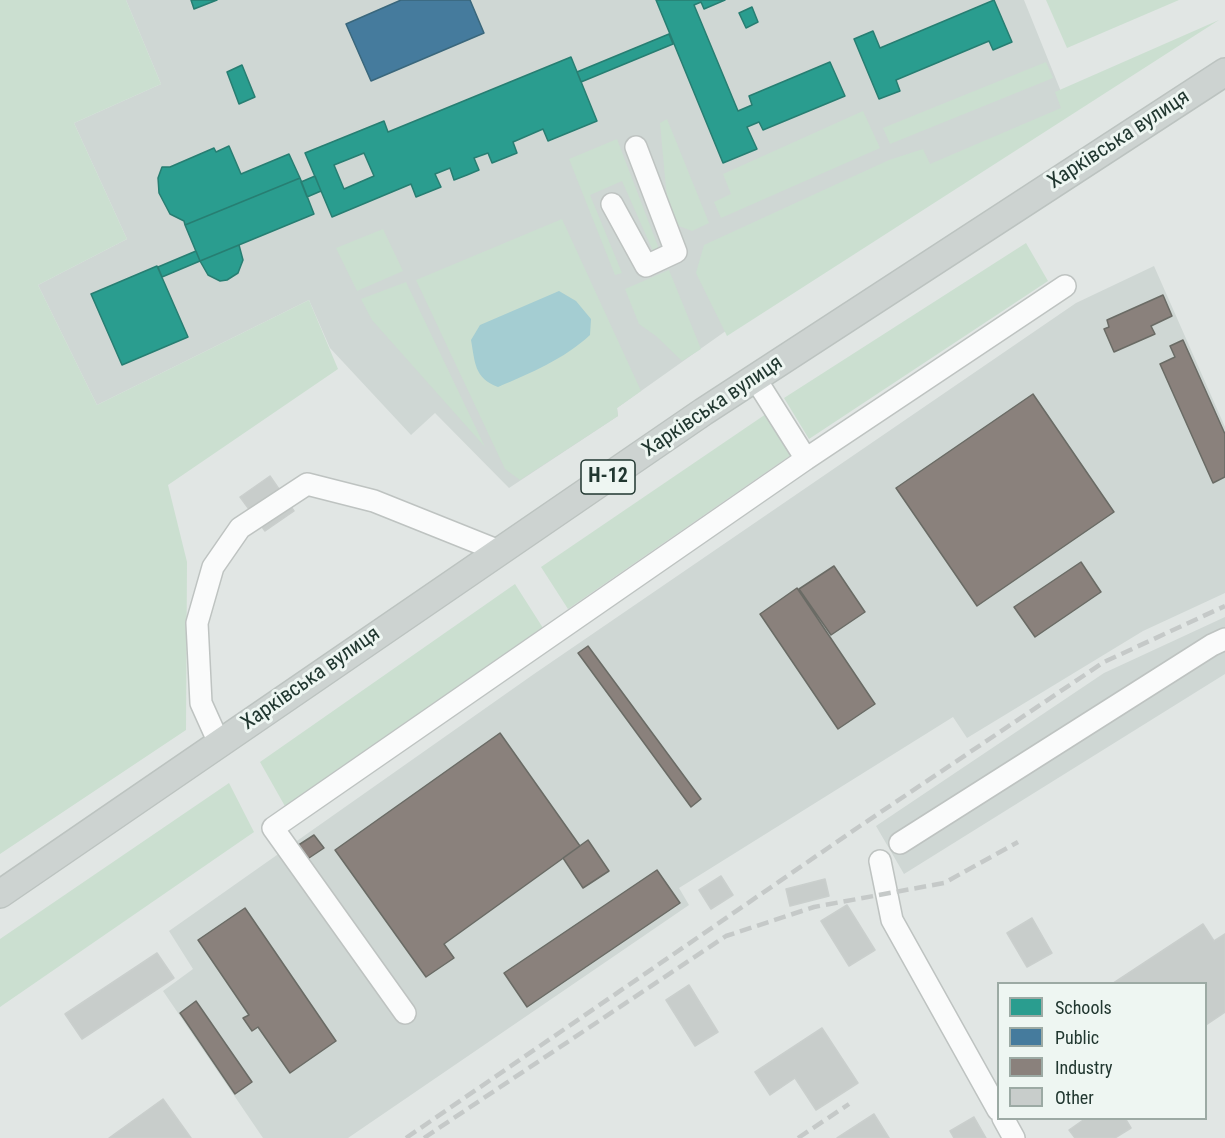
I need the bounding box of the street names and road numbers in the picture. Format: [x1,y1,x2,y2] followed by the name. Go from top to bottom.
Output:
[1044,85,1194,195] street label: Харківська вулиця
[638,351,788,463] street label: Харківська вулиця
[581,460,635,494] road number: Н-12
[237,622,385,736] street label: Харківська вулиця

